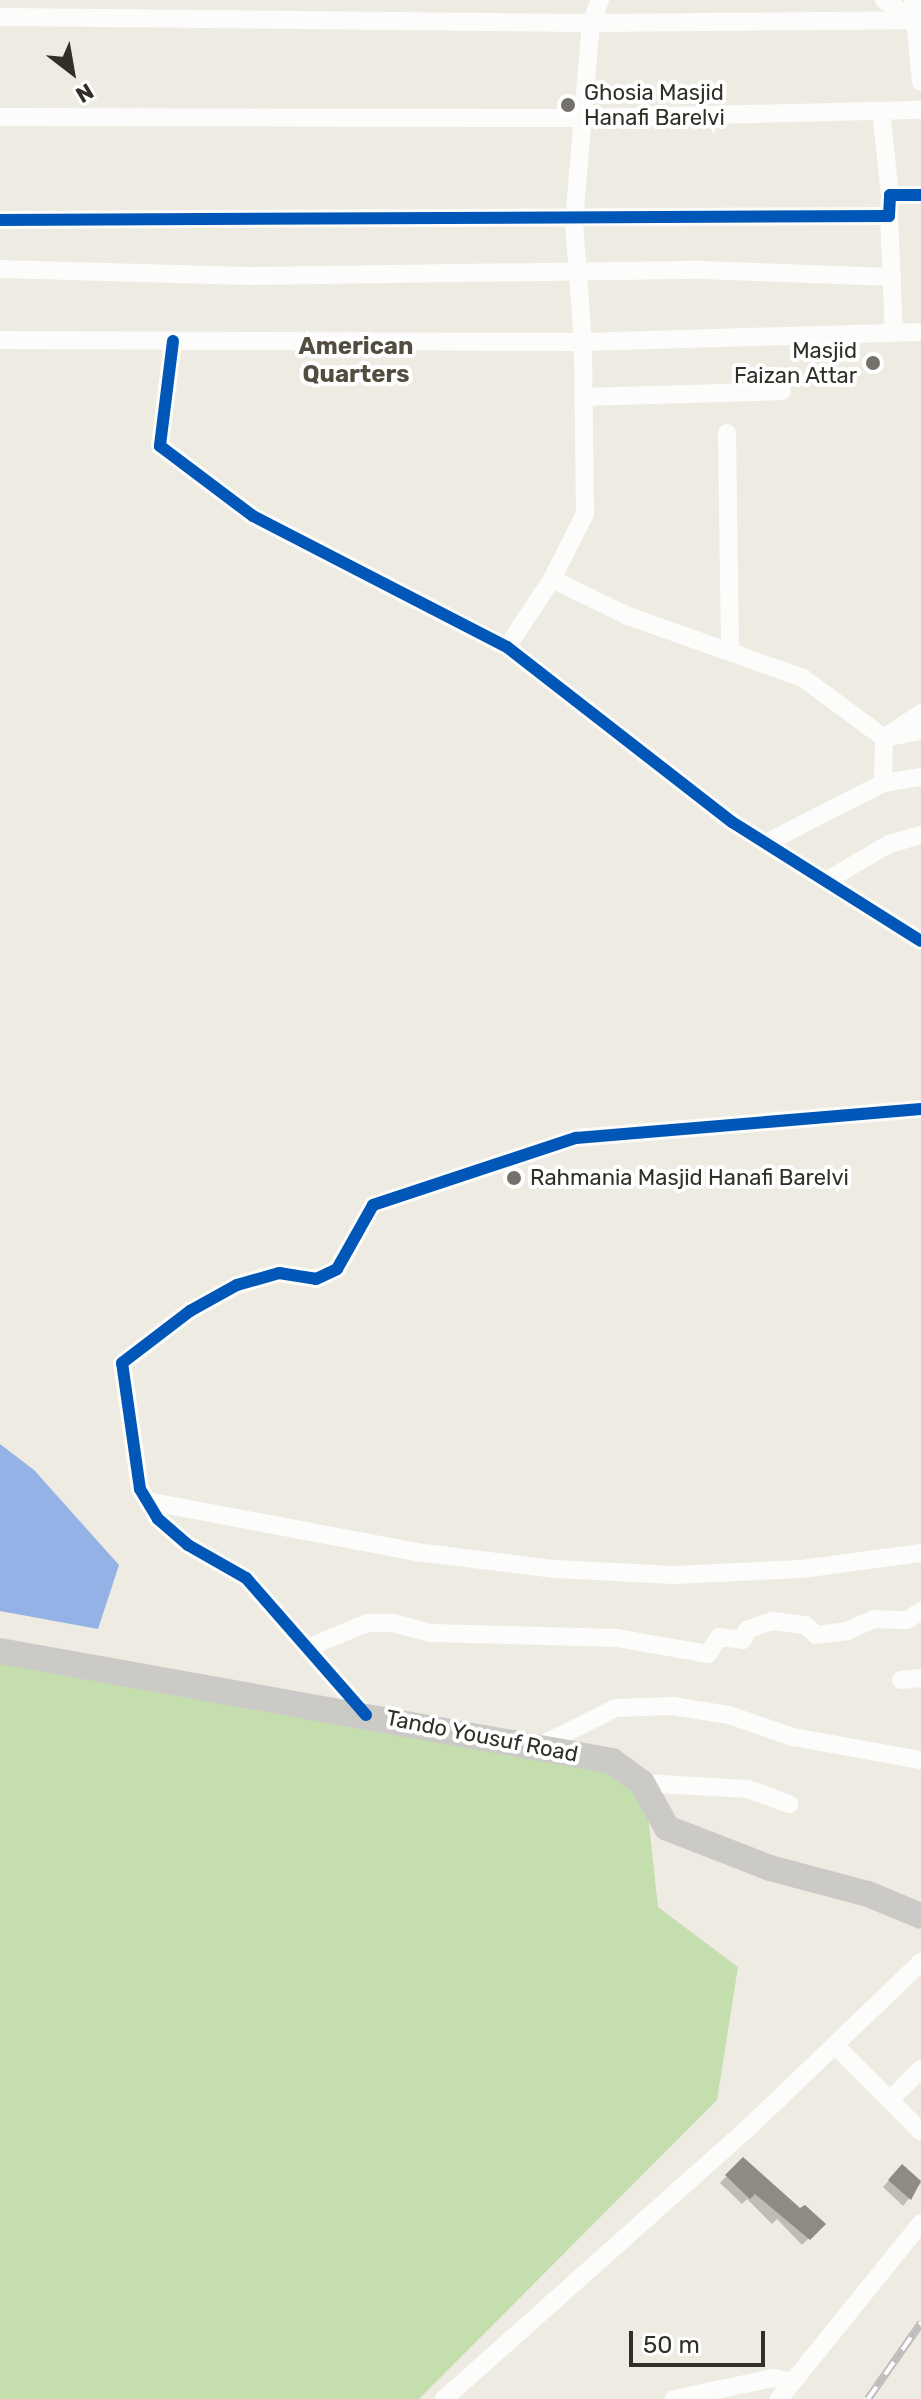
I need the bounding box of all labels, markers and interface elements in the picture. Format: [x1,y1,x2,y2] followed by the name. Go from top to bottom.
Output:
[32,32,112,112] north arrow
[71,77,98,109] text: N
[584,79,725,130] place label: Ghosia Masjid Hanafi Barelvi
[559,96,577,114] marker: Ghosia Masjid Hanafi Barelvi
[299,333,413,389] district label: American Quarters
[733,337,857,388] place label: Masjid Faizan Attar
[864,354,882,372] marker: Masjid Faizan Attar
[530,1165,849,1191] place label: Rahmania Masjid Hanafi Barelvi
[505,1169,523,1187] marker: Rahmania Masjid Hanafi Barelvi
[383,1704,581,1768] street label: Tando Yousuf Road
[633,2315,769,2365] scale bar
[643,2331,700,2359] text: 50 m

